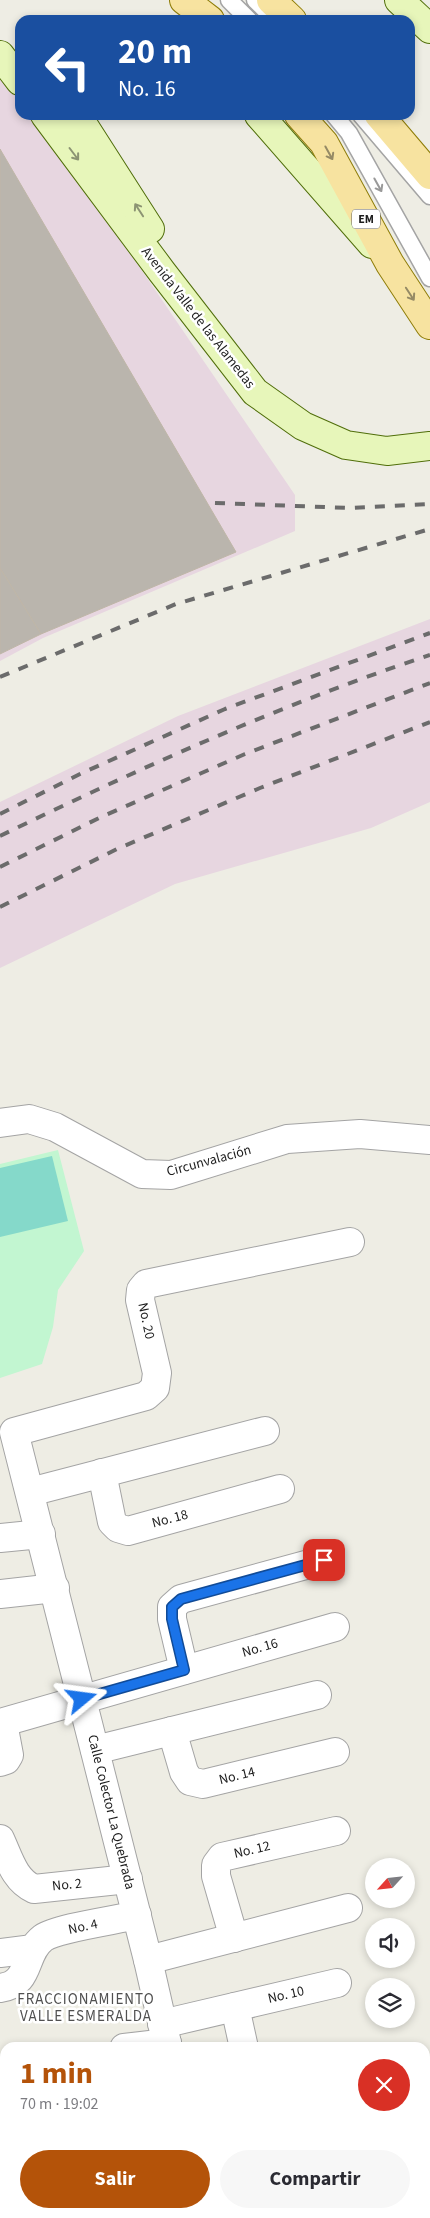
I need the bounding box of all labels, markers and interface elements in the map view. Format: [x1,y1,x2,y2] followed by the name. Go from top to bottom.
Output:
[118,27,192,77] text: 20 m
[35,35,100,100] icon: left
[118,73,176,105] text: No. 16
[325,145,335,159] one-way arrow
[69,147,80,160] one-way arrow
[374,178,384,192] one-way arrow
[134,204,144,218] one-way arrow
[352,210,380,228] road number: EM
[136,243,260,393] street label: Avenida Valle de las Alamedas
[404,287,415,301] one-way arrow
[164,1140,254,1182] street label: Circunvalación
[132,1301,160,1341] street label: No. 20
[150,1505,190,1533] street label: No. 18
[303,1539,345,1581] pin
[310,1546,338,1574] icon: arrive
[240,1633,280,1663] street label: No. 16
[55,1672,107,1724] position arrow
[82,1733,140,1891] street label: Calle Colector La Quebrada
[217,1762,257,1790] street label: No. 14
[232,1836,272,1864] street label: No. 12
[365,1858,415,1908] north arrow
[365,1858,415,2028] map controls
[51,1873,83,1897] street label: No. 2
[66,1914,100,1940] street label: No. 4
[365,1918,415,1968] button: sound
[365,1978,415,2028] button: layers
[266,1981,306,2009] street label: No. 10
[17,1989,155,2027] district label: FRACCIONAMIENTO VALLE ESMERALDA
[20,2052,93,2095] text: 1 min
[358,2059,410,2111] button: close
[20,2093,99,2115] text: 70 m · 19:02
[20,2150,210,2208] button: Salir
[220,2150,410,2208] button: Compartir

